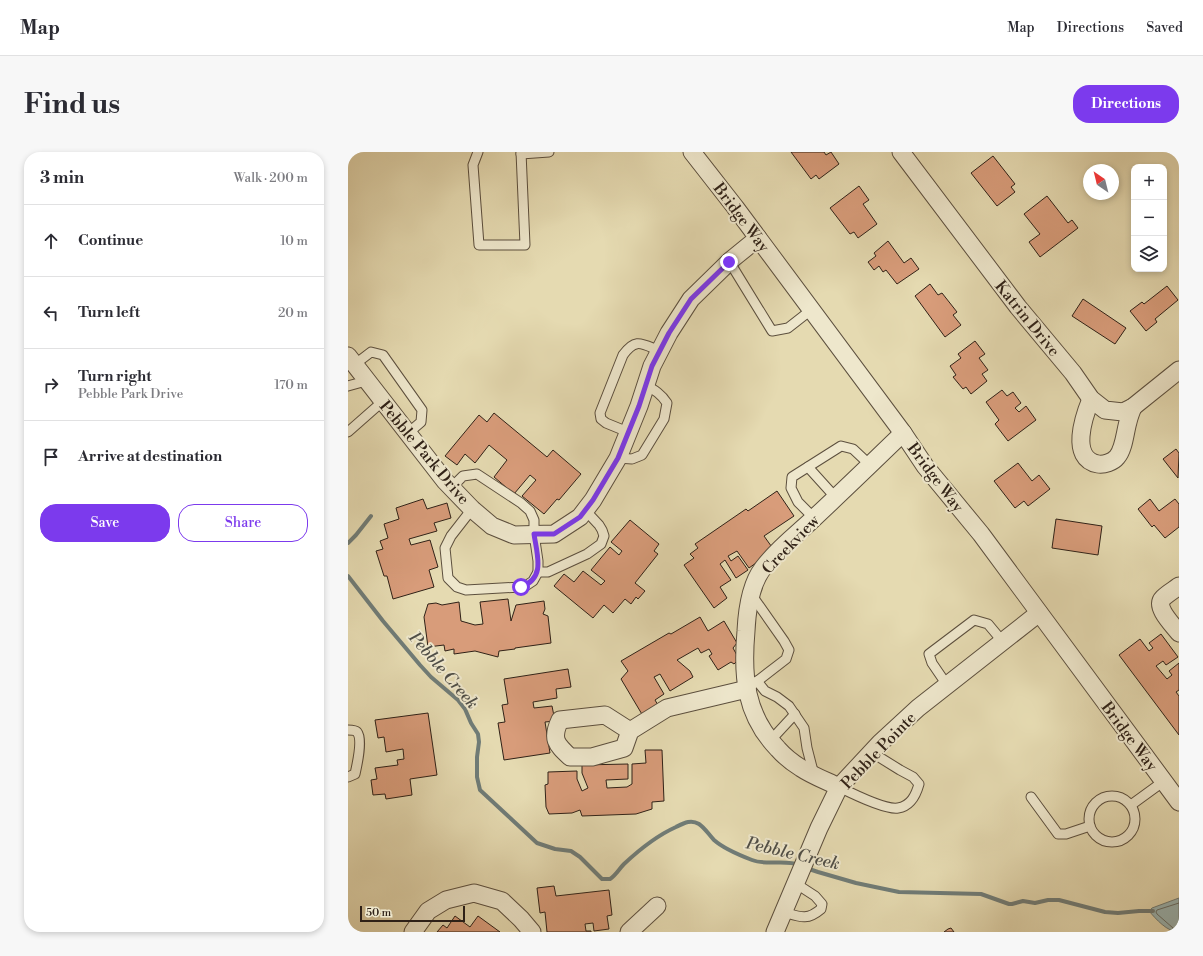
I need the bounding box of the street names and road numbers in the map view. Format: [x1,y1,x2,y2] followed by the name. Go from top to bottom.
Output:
[708,178,774,256] street label: Bridge Way
[990,277,1064,361] street label: Katrin Drive
[375,397,474,509] street label: Pebble Park Drive
[902,438,968,516] street label: Bridge Way
[758,510,825,578] street label: Creekview
[1096,697,1162,775] street label: Bridge Way
[837,708,921,793] street label: Pebble Pointe

